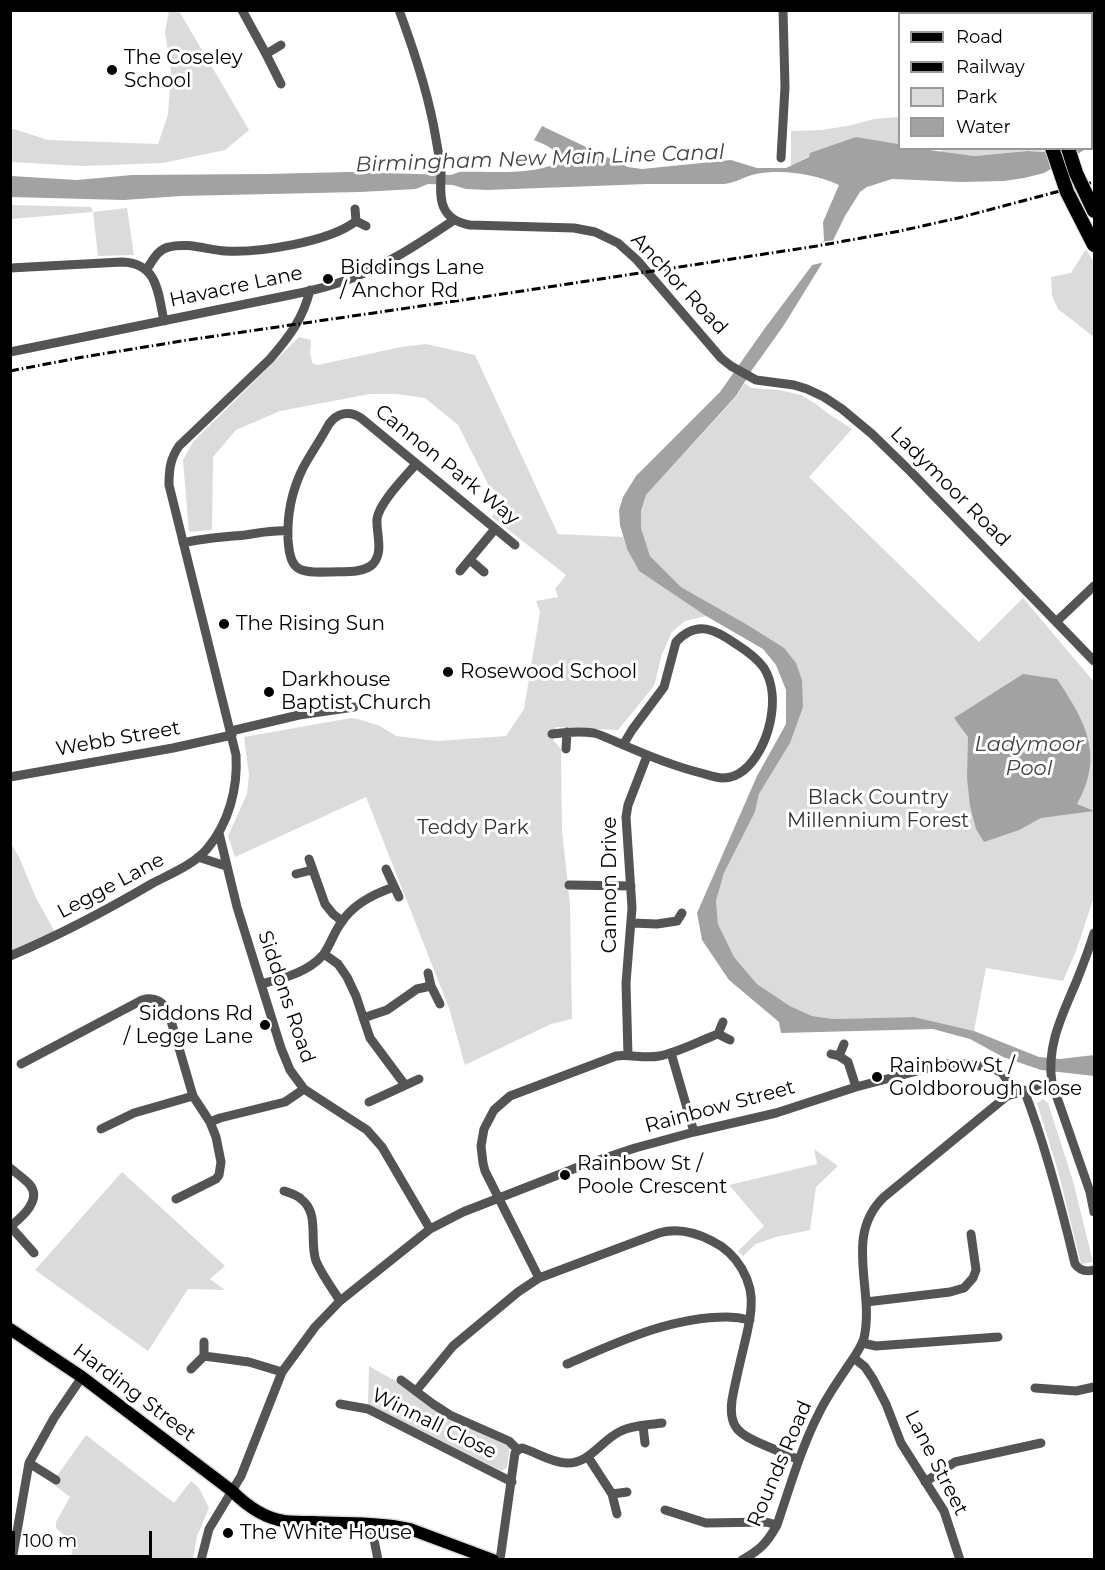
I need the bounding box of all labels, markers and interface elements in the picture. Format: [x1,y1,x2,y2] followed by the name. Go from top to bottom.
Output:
[898,12,1093,150] legend
[956,26,1003,48] text: Road
[124,46,243,93] place label: The Coseley School
[956,56,1025,78] text: Railway
[105,63,119,77] marker: The Coseley School
[956,86,997,108] text: Park
[956,116,1011,138] text: Water
[355,140,725,178] water label: Birmingham New Main Line Canal
[626,228,732,340] street label: Anchor Road
[340,256,484,303] place label: Biddings Lane / Anchor Rd
[167,261,305,313] street label: Havacre Lane
[321,272,335,286] marker: Biddings Lane / Anchor Rd
[370,400,524,530] street label: Cannon Park Way
[885,422,1015,552] street label: Ladymoor Road
[236,612,385,636] place label: The Rising Sun
[217,617,231,631] marker: The Rising Sun
[460,660,637,684] place label: Rosewood School
[441,665,455,679] marker: Rosewood School
[281,668,432,715] place label: Darkhouse Baptist Church
[262,685,276,699] marker: Darkhouse Baptist Church
[54,716,182,762] street label: Webb Street
[974,732,1084,782] water label: Ladymoor Pool
[787,786,969,833] park label: Black Country Millennium Forest
[417,816,529,840] park label: Teddy Park
[598,817,622,953] street label: Cannon Drive
[53,848,169,924] street label: Legge Lane
[252,928,320,1066] street label: Siddons Road
[123,1002,253,1049] place label: Siddons Rd / Legge Lane
[258,1018,272,1032] marker: Siddons Rd / Legge Lane
[889,1054,1082,1101] place label: Rainbow St / Goldborough Close
[870,1070,884,1084] marker: Rainbow St / Goldborough Close
[642,1075,798,1139] street label: Rainbow Street
[577,1152,727,1199] place label: Rainbow St / Poole Crescent
[558,1168,572,1182] marker: Rainbow St / Poole Crescent
[68,1339,200,1447] street label: Harding Street
[368,1383,500,1465] street label: Winnall Close
[743,1397,817,1531] street label: Rounds Road
[899,1406,973,1520] street label: Lane Street
[15,1519,154,1557] scale bar
[240,1521,412,1545] place label: The White House
[221,1526,235,1540] marker: The White House
[23,1530,77,1552] text: 100 m

